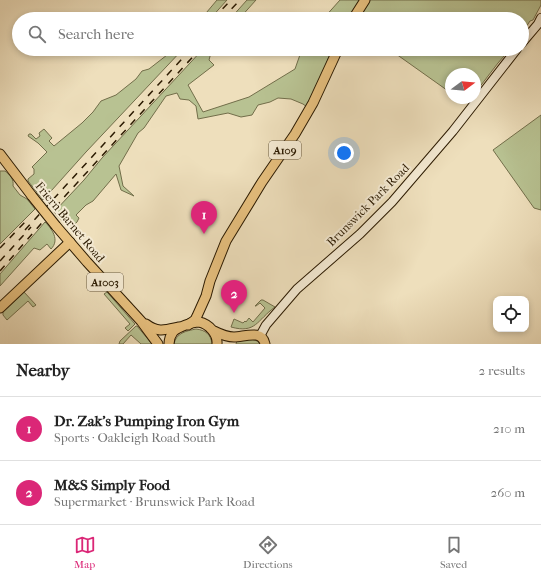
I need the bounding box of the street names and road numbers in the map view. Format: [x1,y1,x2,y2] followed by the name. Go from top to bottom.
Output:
[269,141,301,159] road number: A109
[324,161,412,249] street label: Brunswick Park Road
[32,179,108,265] street label: Friern Barnet Road
[87,273,123,291] road number: A1003

